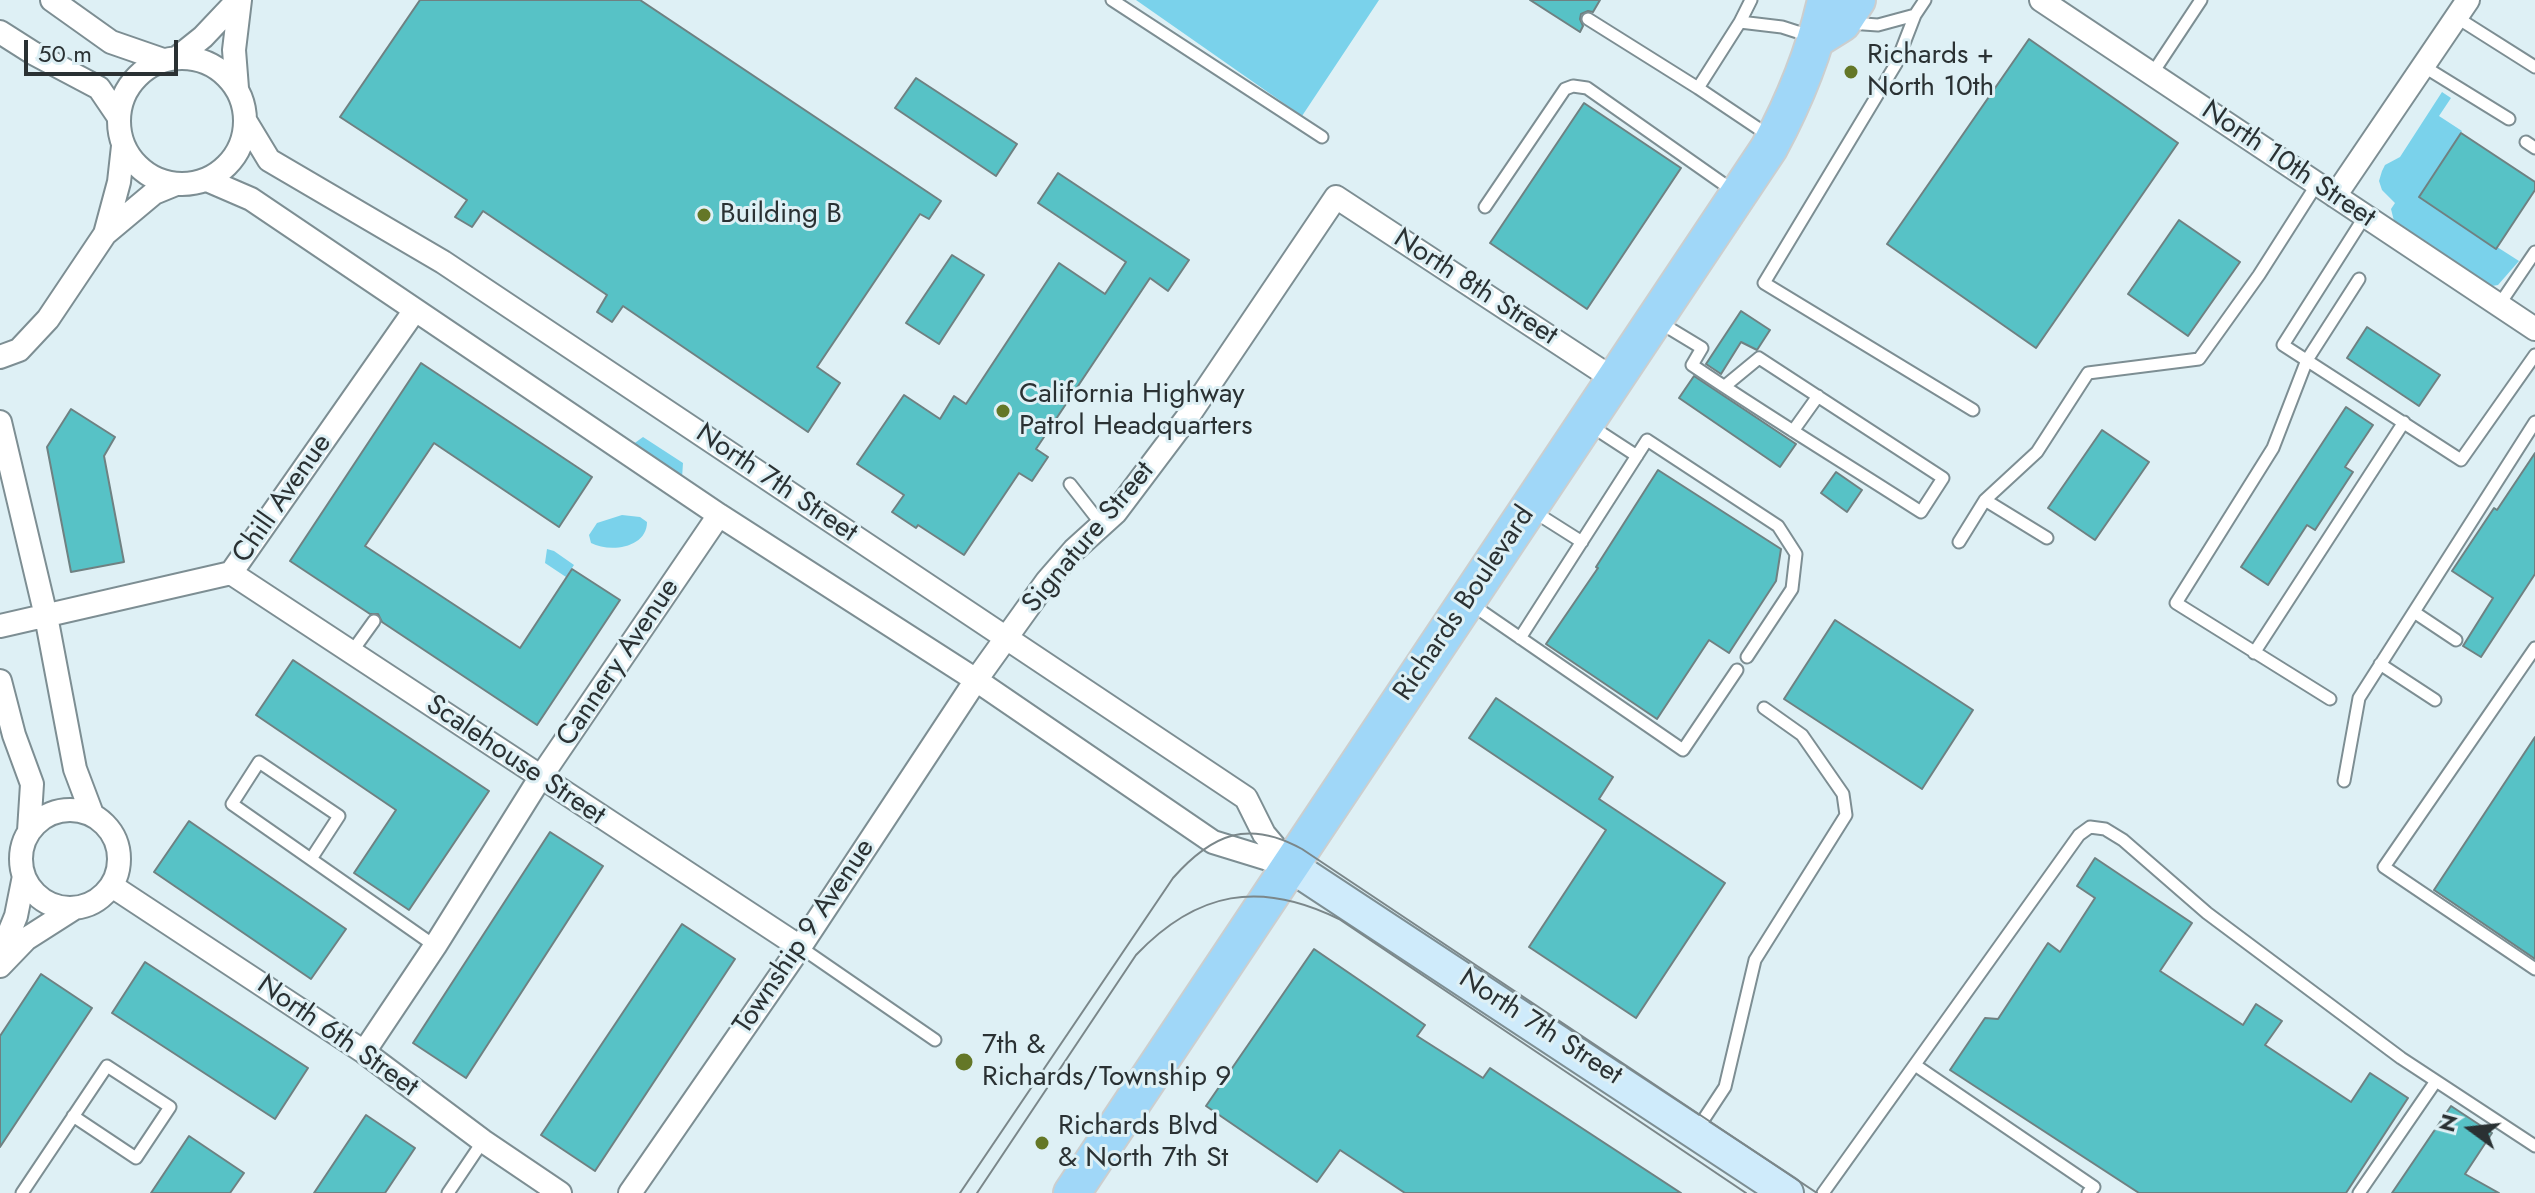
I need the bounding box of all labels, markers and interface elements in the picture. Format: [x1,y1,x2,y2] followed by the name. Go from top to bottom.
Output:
[28,24,182,74] scale bar
[38,36,92,71] text: 50 m
[1867,39,1994,105] place label: Richards + North 10th
[1842,63,1860,81] marker: Richards + North 10th
[2195,94,2381,236] street label: North 10th Street
[720,198,842,232] place label: Building B
[695,206,713,224] marker: Building B
[1387,223,1563,353] street label: North 8th Street
[1019,378,1253,444] place label: California Highway Patrol Headquarters
[994,402,1012,420] marker: California Highway Patrol Headquarters
[689,418,863,550] street label: North 7th Street
[226,428,340,570] street label: Chill Avenue
[1016,456,1162,620] street label: Signature Street
[1388,500,1542,708] street label: Richards Boulevard
[551,573,687,753] street label: Cannery Avenue
[419,689,611,833] street label: Scalehouse Street
[727,833,883,1041] street label: Township 9 Avenue
[1452,963,1628,1093] street label: North 7th Street
[250,969,424,1105] street label: North 6th Street
[982,1029,1231,1095] place label: 7th & Richards/Township 9
[953,1051,975,1073] marker: 7th & Richards/Township 9
[2431,1089,2511,1169] north arrow
[1058,1110,1228,1176] place label: Richards Blvd & North 7th St
[2430,1110,2466,1135] text: N
[1033,1134,1051,1152] marker: Richards Blvd & North 7th St

